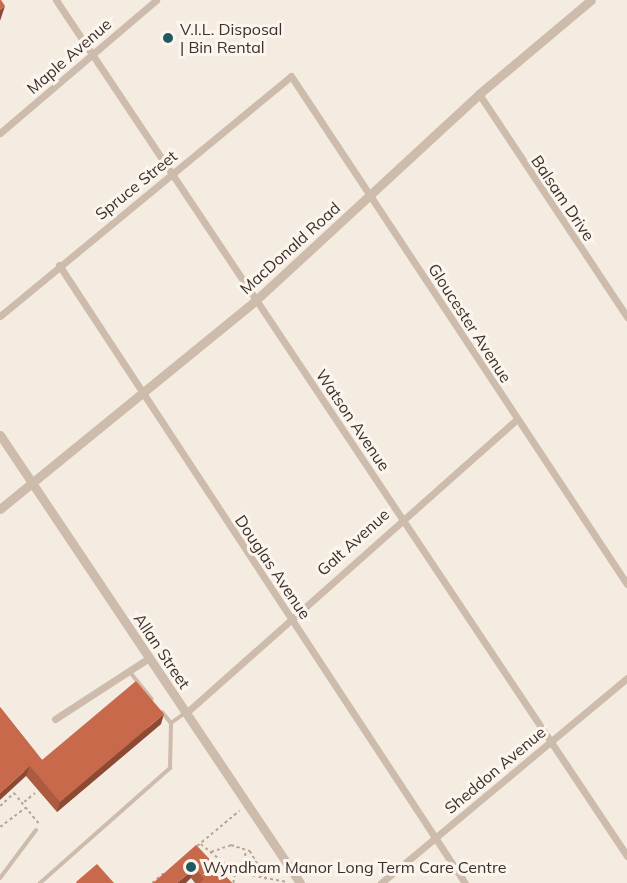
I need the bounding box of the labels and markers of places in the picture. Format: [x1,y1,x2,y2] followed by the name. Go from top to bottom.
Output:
[180,19,282,57] place label: V.I.L. Disposal | Bin Rental
[161,31,175,45] marker: V.I.L. Disposal | Bin Rental
[203,857,506,877] place label: Wyndham Manor Long Term Care Centre
[184,860,198,874] marker: Wyndham Manor Long Term Care Centre

